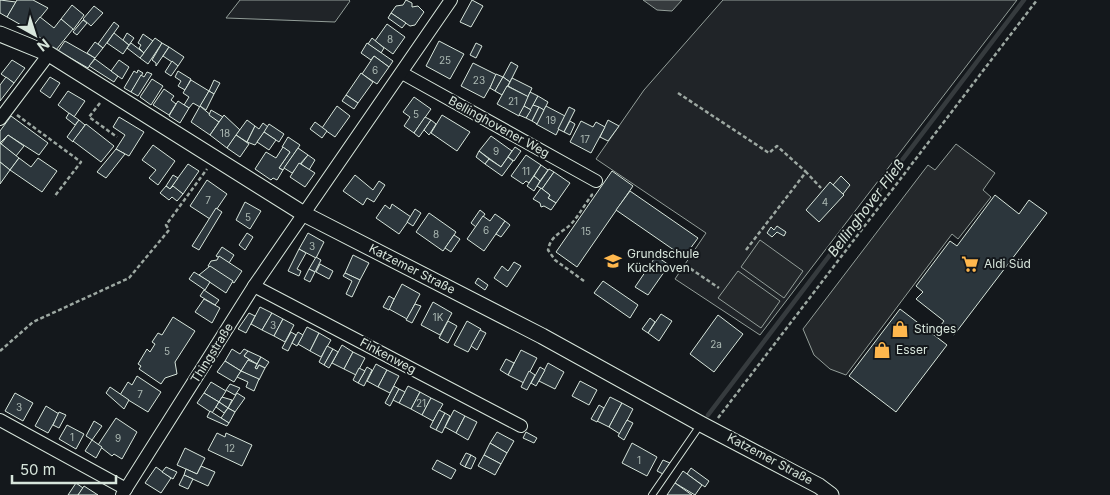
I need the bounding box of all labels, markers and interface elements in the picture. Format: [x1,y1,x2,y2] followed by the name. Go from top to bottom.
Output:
[10,10,60,60] north arrow
[387,33,393,45] house number: 8
[34,36,53,55] text: N
[439,54,451,66] house number: 25
[372,64,378,76] house number: 6
[473,74,485,86] house number: 23
[446,93,552,161] street label: Bellinghovener Weg
[508,95,518,107] house number: 21
[413,108,419,120] house number: 5
[546,114,556,126] house number: 19
[220,127,230,139] house number: 18
[580,133,590,145] house number: 17
[493,145,499,157] house number: 9
[824,155,908,260] water label: Bellinghover Fließ
[522,165,530,177] house number: 11
[205,194,211,206] house number: 7
[822,196,828,208] house number: 4
[245,211,251,223] house number: 5
[483,224,489,236] house number: 6
[581,225,591,237] house number: 15
[433,228,439,240] house number: 8
[309,240,315,252] house number: 3
[367,240,458,297] street label: Katzemer Straße
[627,246,699,275] place label: Grundschule Kückhoven
[603,251,623,271] school or university icon: Grundschule Kückhoven
[960,254,980,274] supermarket icon: Aldi Süd
[984,256,1031,271] place label: Aldi Süd
[433,311,444,323] house number: 1K
[270,319,276,331] house number: 3
[890,319,910,339] shop icon: Stinges
[187,320,236,386] street label: Thingstraße
[914,321,956,336] place label: Stinges
[358,335,419,377] street label: Finkenweg
[710,338,722,350] house number: 2a
[872,340,892,360] shop icon: Esser
[896,342,928,357] place label: Esser
[164,345,170,357] house number: 5
[137,388,143,400] house number: 7
[416,397,426,409] house number: 21
[16,401,22,413] house number: 3
[725,430,816,487] street label: Katzemer Straße
[70,431,74,443] house number: 1
[115,432,121,444] house number: 9
[225,442,235,454] house number: 12
[12,452,116,484] scale bar
[637,454,641,466] house number: 1
[20,460,56,479] text: 50 m

